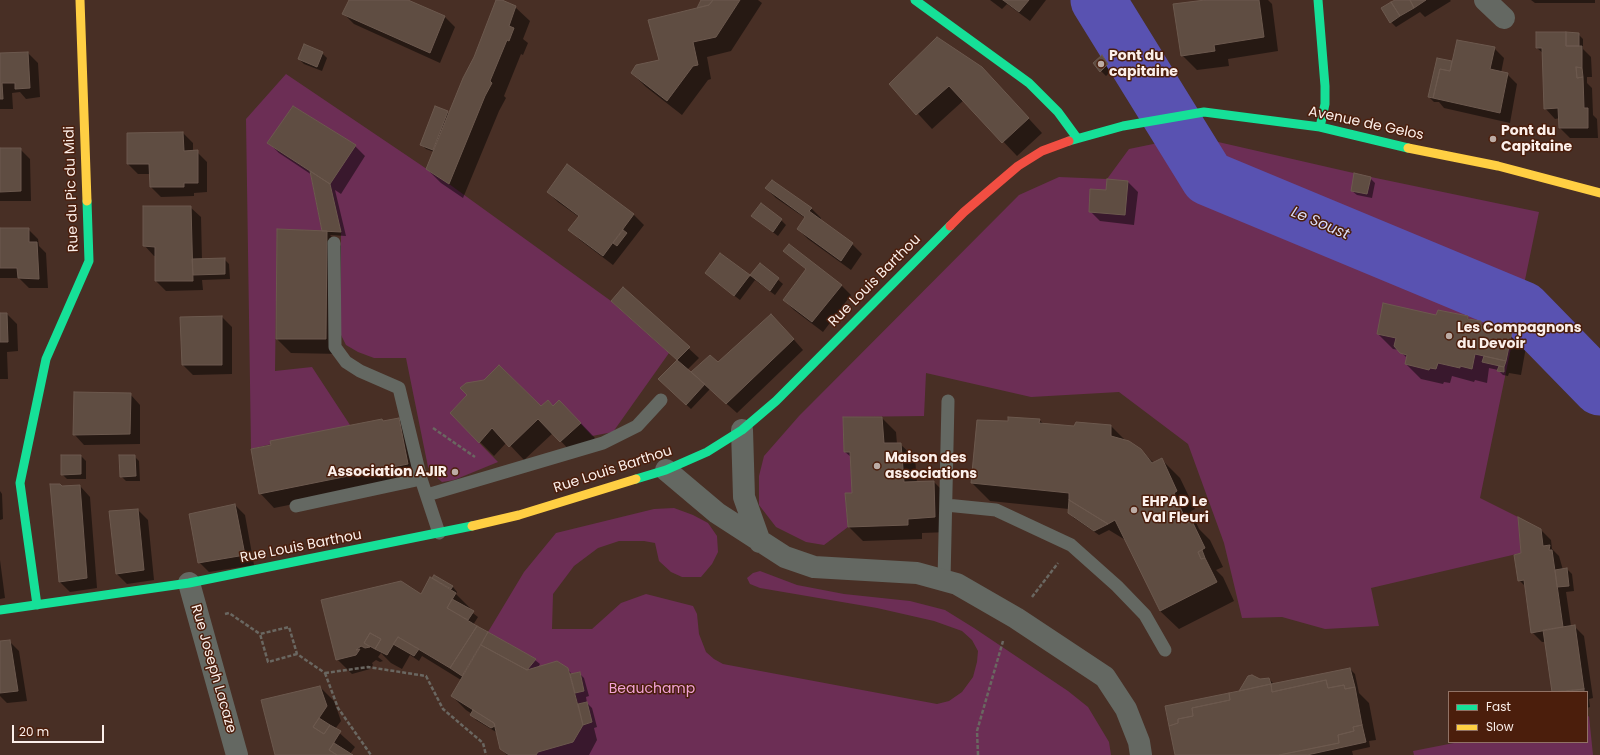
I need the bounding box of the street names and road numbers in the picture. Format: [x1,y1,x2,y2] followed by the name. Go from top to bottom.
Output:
[1307,104,1425,144] street label: Avenue de Gelos
[61,126,83,252] street label: Rue du Pic du Midi
[825,231,925,331] street label: Rue Louis Barthou
[552,443,674,497] street label: Rue Louis Barthou
[239,527,363,567] street label: Rue Louis Barthou
[187,603,239,735] street label: Rue Joseph Lacaze

